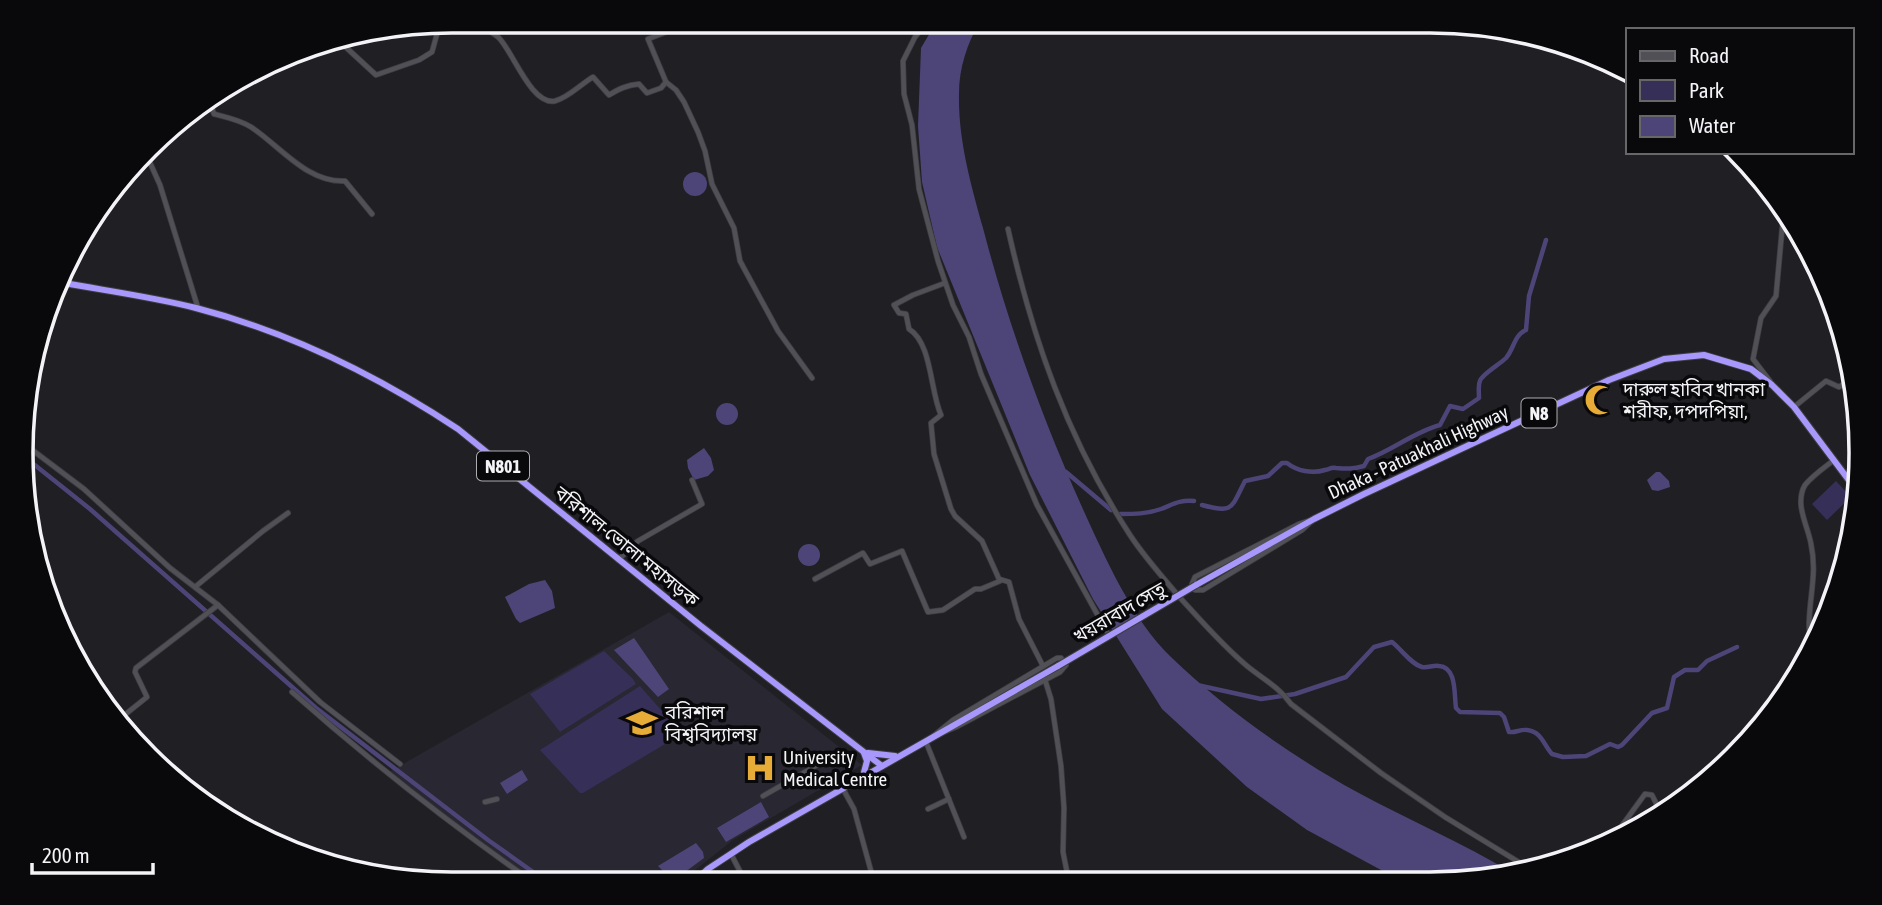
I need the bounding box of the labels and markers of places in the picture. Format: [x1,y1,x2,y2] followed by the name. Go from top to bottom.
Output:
[1622,378,1766,422] place label: দারুল হাবিব খানকা শরীফ, দপদপিয়া,
[1583,383,1617,417] mosque icon: দারুল হাবিব খানকা শরীফ, দপদপিয়া,
[664,701,758,745] place label: বরিশাল বিশ্ববিদ্যালয়
[625,706,659,740] school or university icon: বরিশাল বিশ্ববিদ্যালয়
[783,746,887,790] place label: University Medical Centre
[743,751,777,785] hospital icon: University Medical Centre

